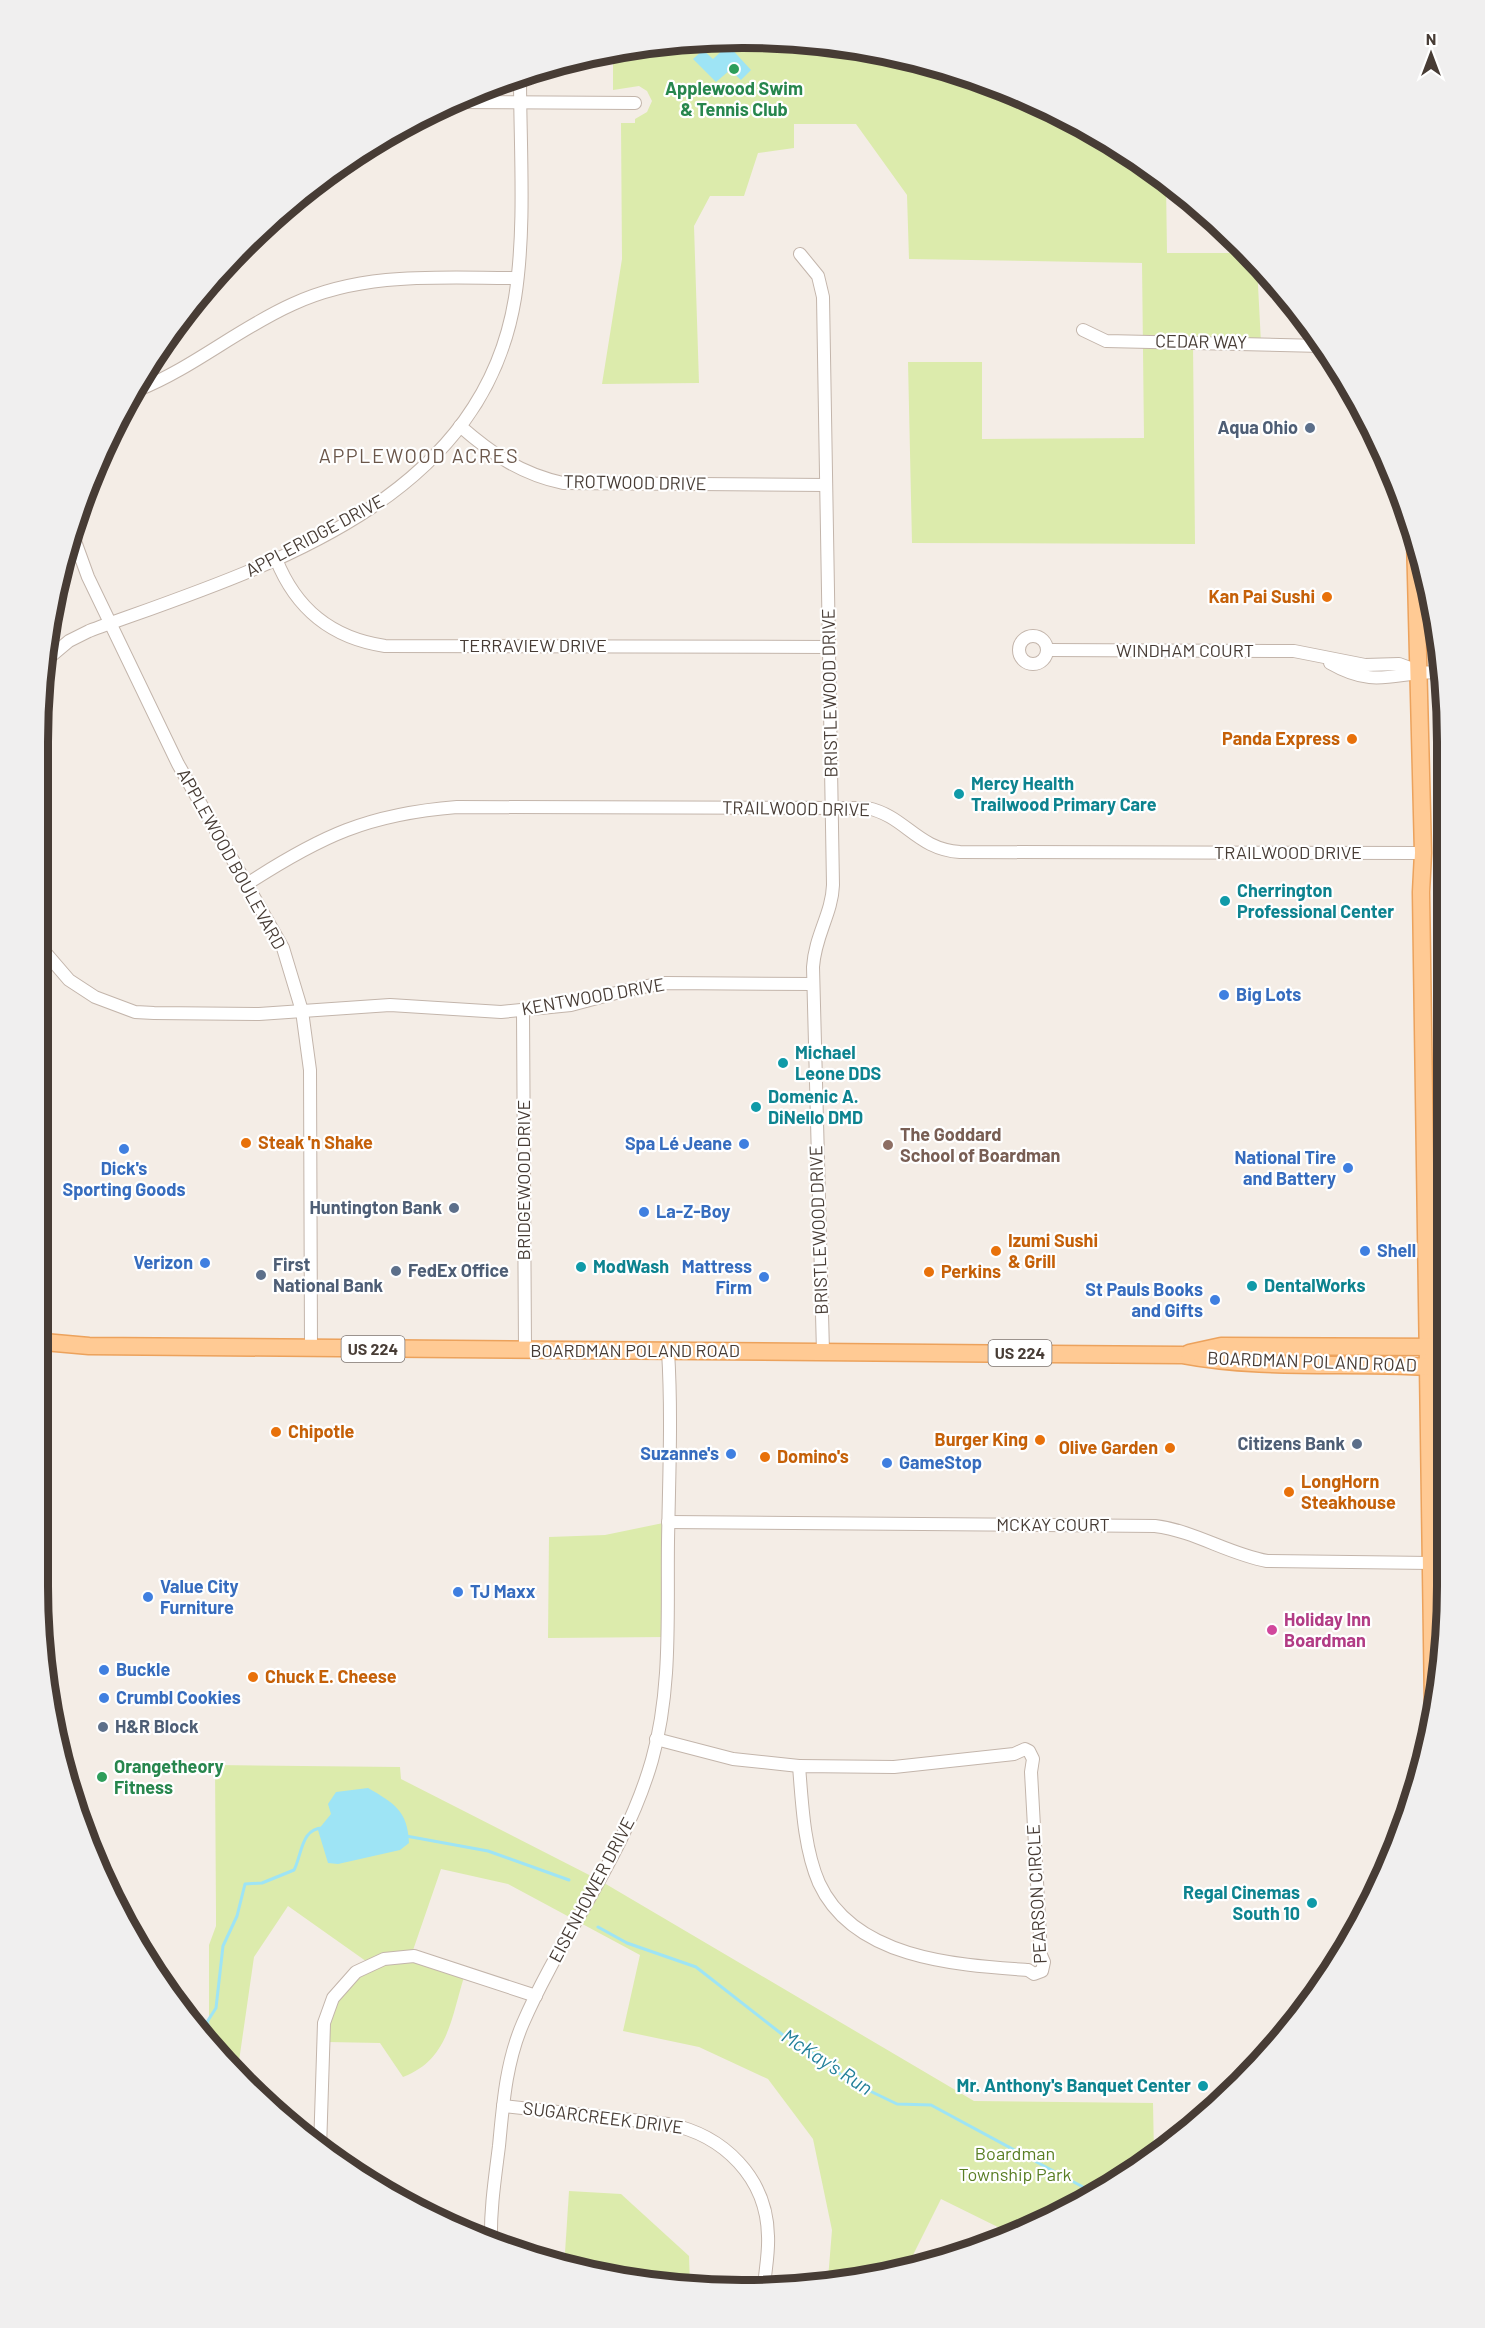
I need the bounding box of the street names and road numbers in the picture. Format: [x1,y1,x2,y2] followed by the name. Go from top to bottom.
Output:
[1155,329,1247,353] street label: CEDAR WAY
[563,470,707,494] street label: TROTWOOD DRIVE
[242,489,388,581] street label: APPLERIDGE DRIVE
[817,608,841,778] street label: BRISTLEWOOD DRIVE
[459,634,607,656] street label: TERRAVIEW DRIVE
[1116,639,1254,661] street label: WINDHAM COURT
[173,764,291,953] street label: APPLEWOOD BOULEVARD
[722,796,870,820] street label: TRAILWOOD DRIVE
[1214,841,1362,863] street label: TRAILWOOD DRIVE
[520,973,666,1019] street label: KENTWOOD DRIVE
[512,1100,534,1260] street label: BRIDGEWOOD DRIVE
[804,1145,832,1315] street label: BRISTLEWOOD DRIVE
[342,1336,404,1362] road number: US 224
[530,1339,740,1361] street label: BOARDMAN POLAND ROAD
[988,1340,1052,1366] road number: US 224
[1207,1346,1417,1376] street label: BOARDMAN POLAND ROAD
[996,1513,1110,1535] street label: MCKAY COURT
[544,1813,639,1966] street label: EISENHOWER DRIVE
[1021,1824,1051,1964] street label: PEARSON CIRCLE
[522,2096,684,2138] street label: SUGARCREEK DRIVE

